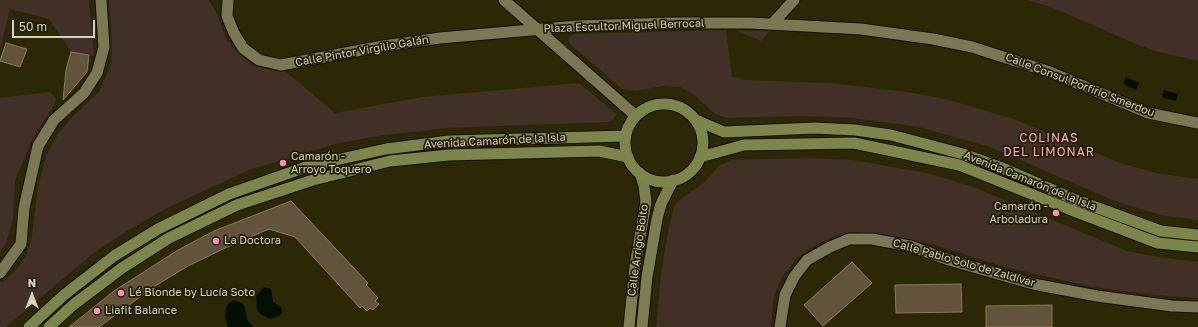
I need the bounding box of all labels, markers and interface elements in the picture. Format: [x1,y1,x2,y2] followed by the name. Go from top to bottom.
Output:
[14,12,97,38] scale bar
[543,17,705,35] street label: Plaza Escultor Miguel Berrocal
[19,19,47,34] text: 50 m
[294,33,430,69] street label: Calle Pintor Virgilio Galán
[1004,50,1156,120] street label: Calle Consul Porfirio Smerdou
[424,131,566,151] street label: Avenida Camarón de la Isla
[1003,131,1095,159] district label: COLINAS DEL LIMONAR
[962,148,1098,214] street label: Avenida Camarón de la Isla
[291,150,372,176] place label: Camarón - Arroyo Toquero
[278,158,288,168] marker: Camarón - Arroyo Toquero
[989,200,1048,226] place label: Camarón - Arboladura
[625,203,651,297] street label: Calle Arrigo Boito
[1051,208,1061,218] marker: Camarón - Arboladura
[224,234,281,248] place label: La Doctora
[211,236,221,246] marker: La Doctora
[891,236,1037,290] street label: Calle Pablo Solo de Zaldívar
[12,275,52,315] north arrow
[28,276,36,289] text: N
[129,286,255,300] place label: Lé Blonde by Lucía Soto
[116,288,126,298] marker: Lé Blonde by Lucía Soto
[105,304,177,318] place label: Liafit Balance
[92,306,102,316] marker: Liafit Balance

